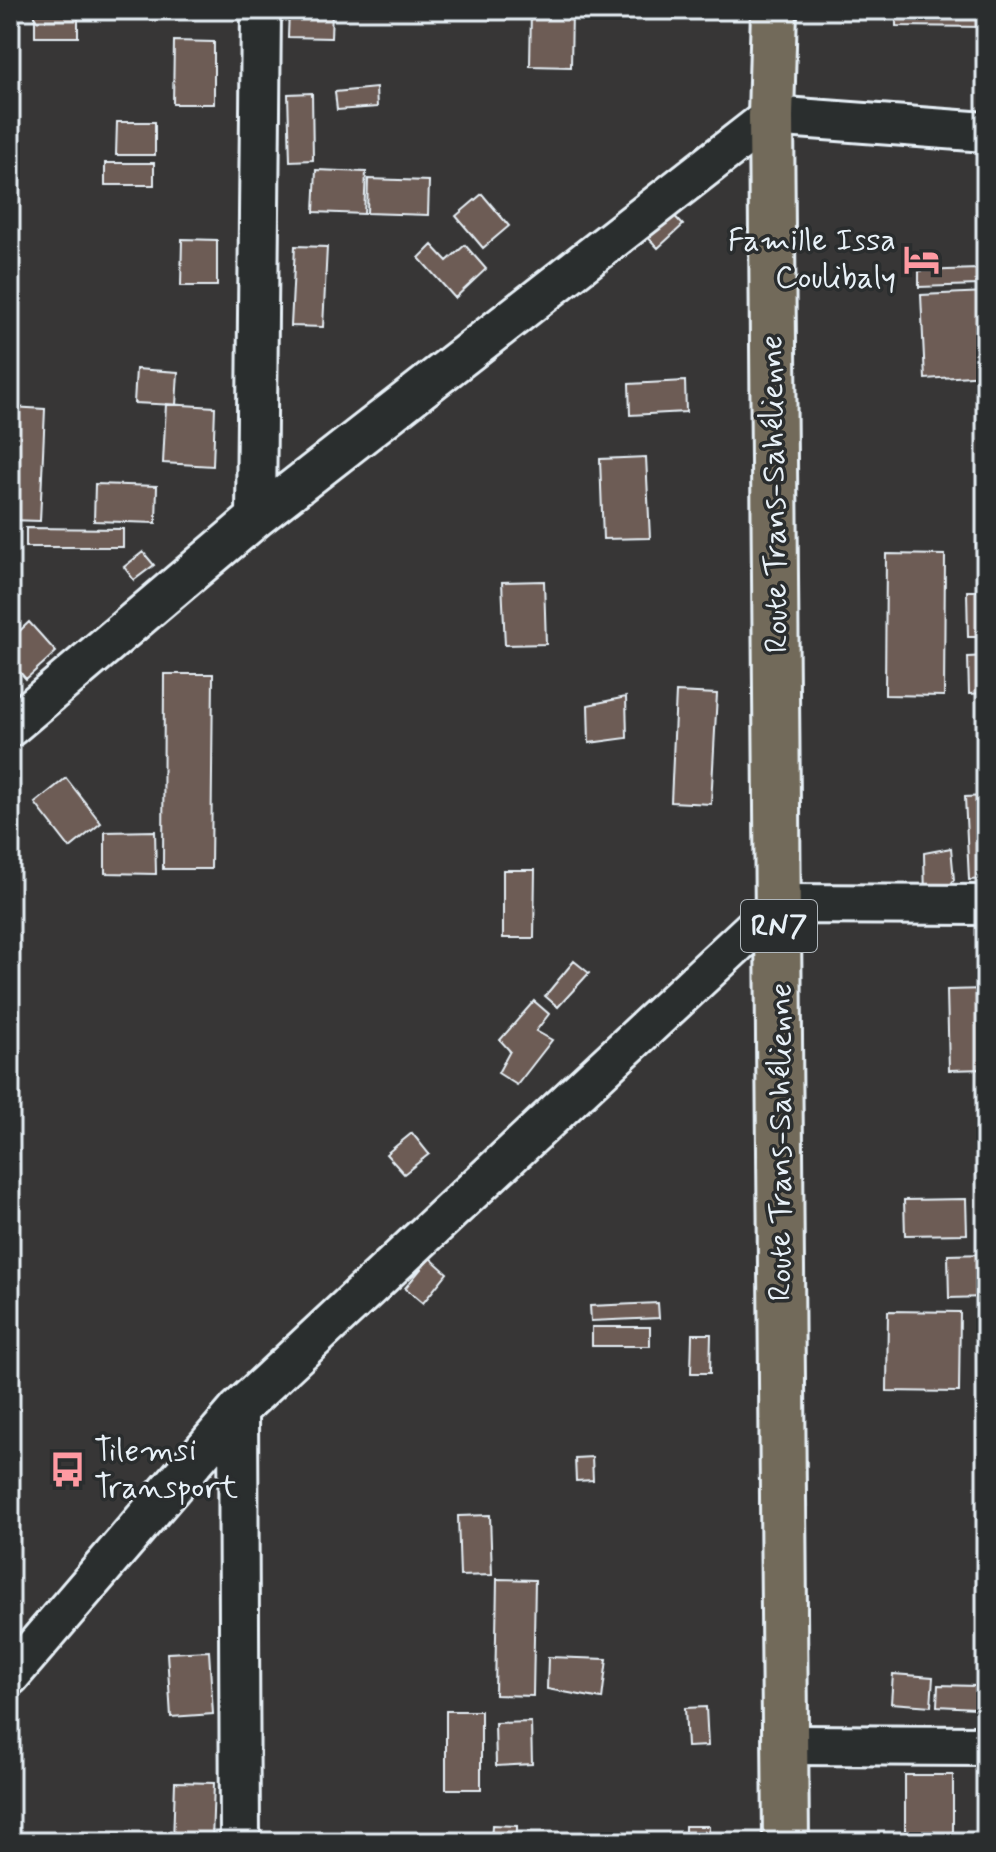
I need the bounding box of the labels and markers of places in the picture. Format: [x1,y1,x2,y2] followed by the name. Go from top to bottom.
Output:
[728,220,896,299] place label: Famille Issa Coulibaly
[903,240,941,278] hotel icon: Famille Issa Coulibaly
[94,1430,238,1509] place label: Tilemsi Transport
[49,1450,87,1488] bus stop icon: Tilemsi Transport

